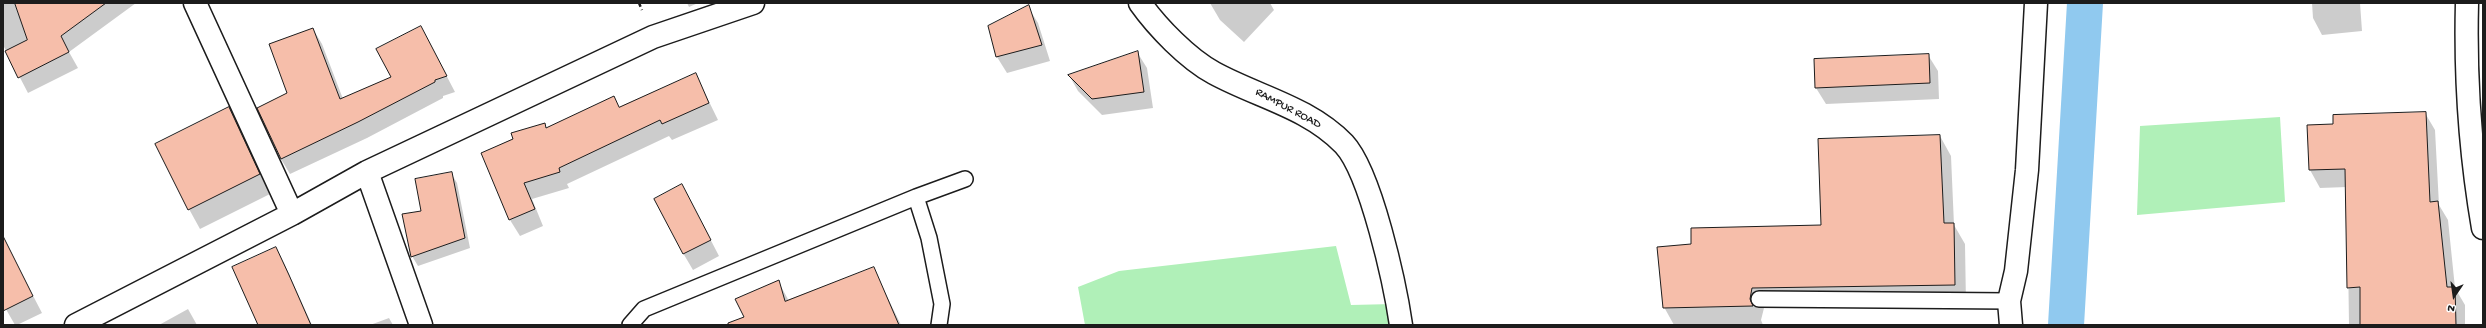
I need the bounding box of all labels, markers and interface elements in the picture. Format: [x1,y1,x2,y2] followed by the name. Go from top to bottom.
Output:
[1252,86,1324,132] street label: RAMPUR ROAD
[2434,276,2474,316] north arrow
[2446,301,2456,314] text: N

